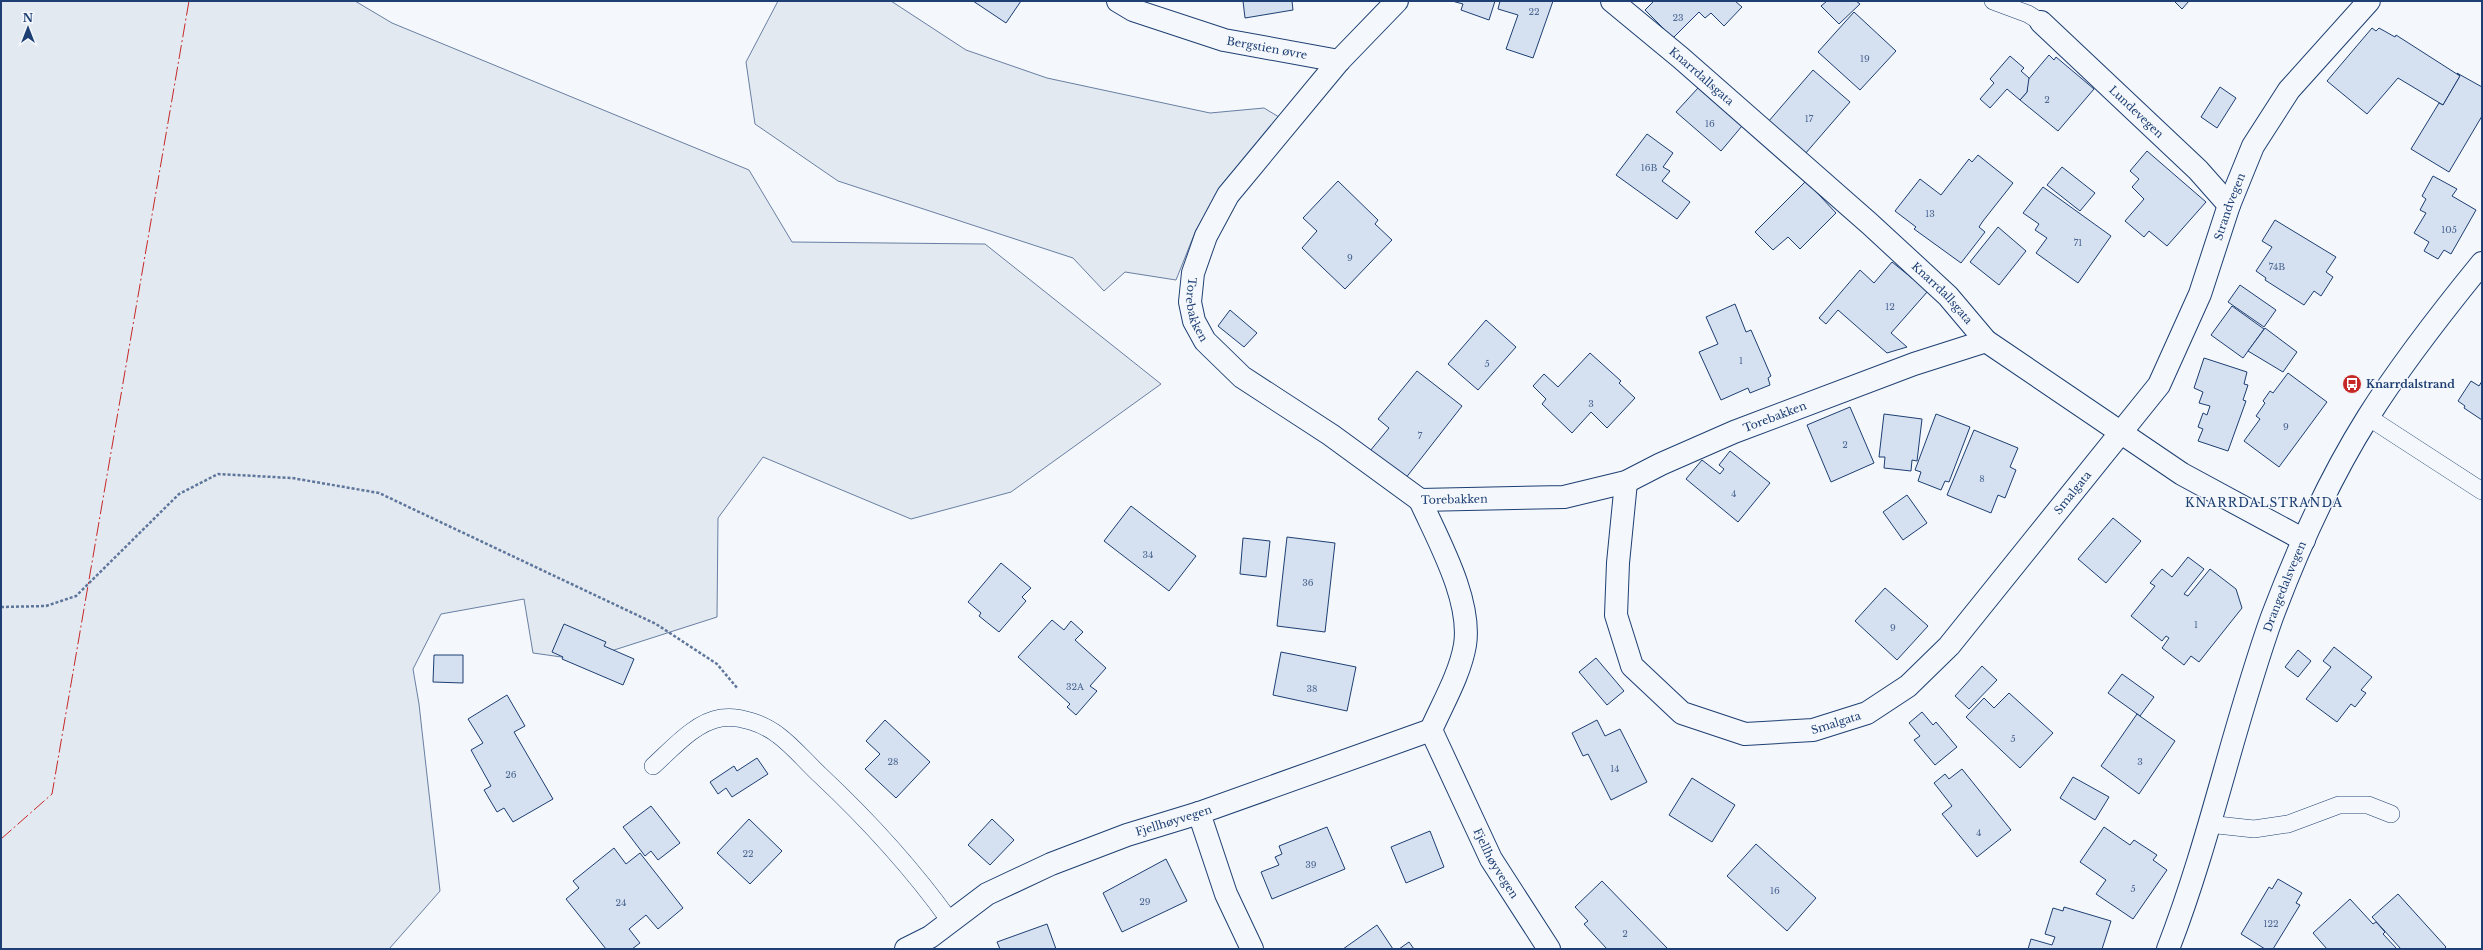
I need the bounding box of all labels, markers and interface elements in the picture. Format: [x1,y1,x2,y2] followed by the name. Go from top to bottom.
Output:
[1528,6,1540,17] house number: 22
[8,8,48,48] north arrow
[23,11,34,25] text: N
[1672,12,1684,23] house number: 23
[1226,34,1308,62] street label: Bergstien øvre
[1666,44,1738,109] street label: Knarrdallsgata
[1860,53,1870,64] house number: 19
[2106,83,2167,141] street label: Lundevegen
[2044,94,2050,105] house number: 2
[1805,113,1814,124] house number: 17
[1705,118,1715,129] house number: 16
[1641,162,1657,173] house number: 16B
[2211,171,2248,242] street label: Strandvegen
[1925,208,1935,219] house number: 13
[2441,224,2457,235] house number: 105
[2074,237,2082,248] house number: 71
[1347,252,1353,263] house number: 9
[1909,259,1976,328] street label: Knarrdallsgata
[2269,261,2285,272] house number: 74B
[1183,277,1211,344] street label: Torebakken
[1885,301,1895,312] house number: 12
[1739,355,1743,366] house number: 1
[1484,358,1490,369] house number: 5
[2341,373,2363,395] bus stop icon: Knarrdalstrand
[2366,377,2455,391] place label: Knarrdalstrand
[1588,398,1594,409] house number: 3
[1741,398,1809,435] street label: Torebakken
[2283,421,2289,432] house number: 9
[1418,430,1423,441] house number: 7
[1842,439,1848,450] house number: 2
[2051,467,2095,517] street label: Smalgata
[1979,473,1985,484] house number: 8
[1731,488,1737,499] house number: 4
[1421,492,1488,507] street label: Torebakken
[2185,495,2343,510] district label: KNARRDALSTRANDA
[2260,538,2309,634] street label: Drangedalsvegen
[1143,549,1153,560] house number: 34
[1302,577,1314,588] house number: 36
[2194,619,2198,630] house number: 1
[1890,622,1896,633] house number: 9
[1066,681,1085,692] house number: 32A
[1307,683,1318,694] house number: 38
[1809,708,1863,737] street label: Smalgata
[2010,733,2016,744] house number: 5
[888,756,899,767] house number: 28
[2137,756,2143,767] house number: 3
[1610,763,1620,774] house number: 14
[505,769,517,780] house number: 26
[1134,802,1214,839] street label: Fjellhøyvegen
[1471,826,1522,901] street label: Fjellhøyvegen
[1976,827,1982,838] house number: 4
[742,848,754,859] house number: 22
[1305,859,1317,870] house number: 39
[2130,883,2136,894] house number: 5
[1770,885,1780,896] house number: 16
[1139,896,1151,907] house number: 29
[616,897,626,908] house number: 24
[2263,918,2279,929] house number: 122
[1622,928,1628,939] house number: 2

